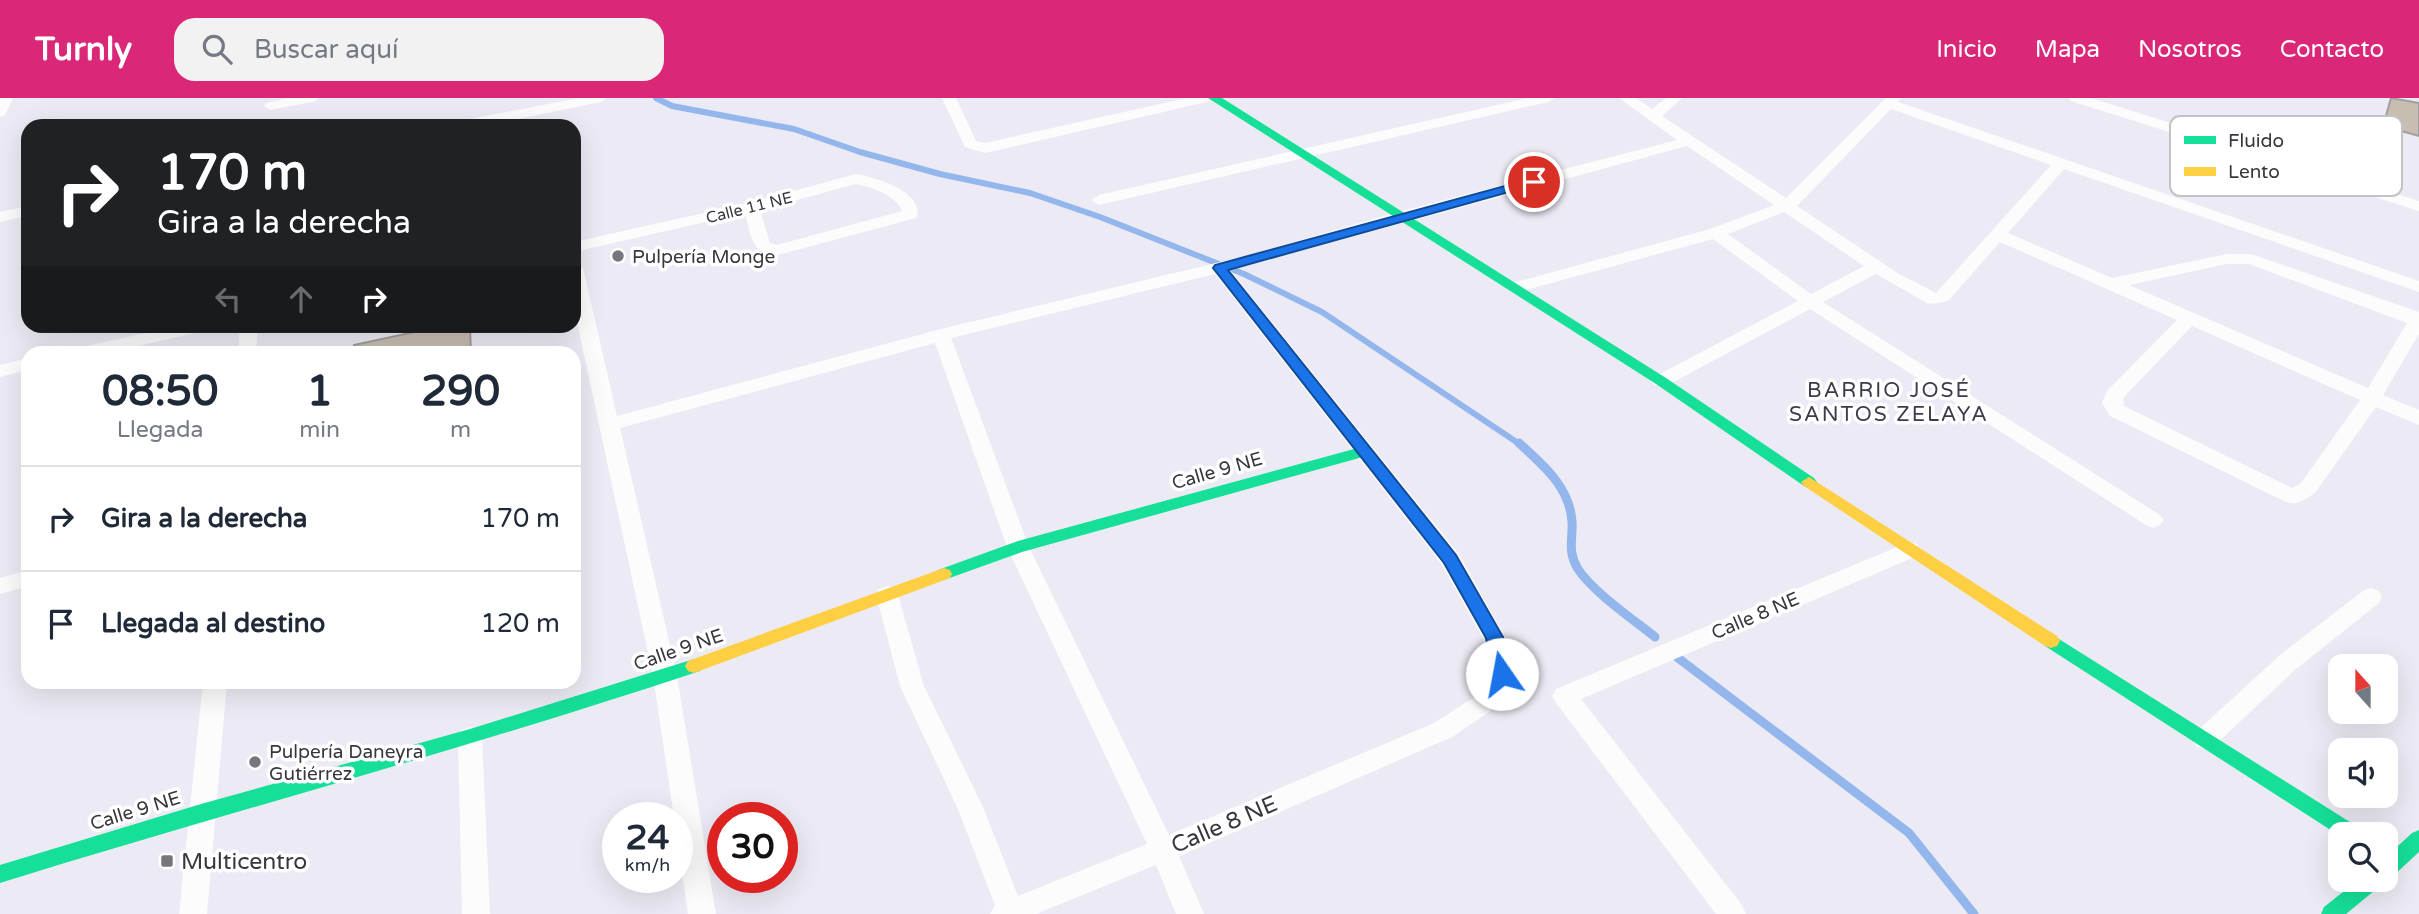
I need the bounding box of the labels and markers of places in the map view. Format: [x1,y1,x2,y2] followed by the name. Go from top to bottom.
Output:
[1504,152,1564,212] pin
[632,246,775,268] place label: Pulpería Monge
[610,248,626,264] marker: Pulpería Monge
[269,741,423,785] place label: Pulpería Daneyra Gutiérrez
[247,754,263,770] marker: Pulpería Daneyra Gutiérrez
[181,848,307,876] place label: Multicentro
[159,853,175,869] marker: Multicentro

